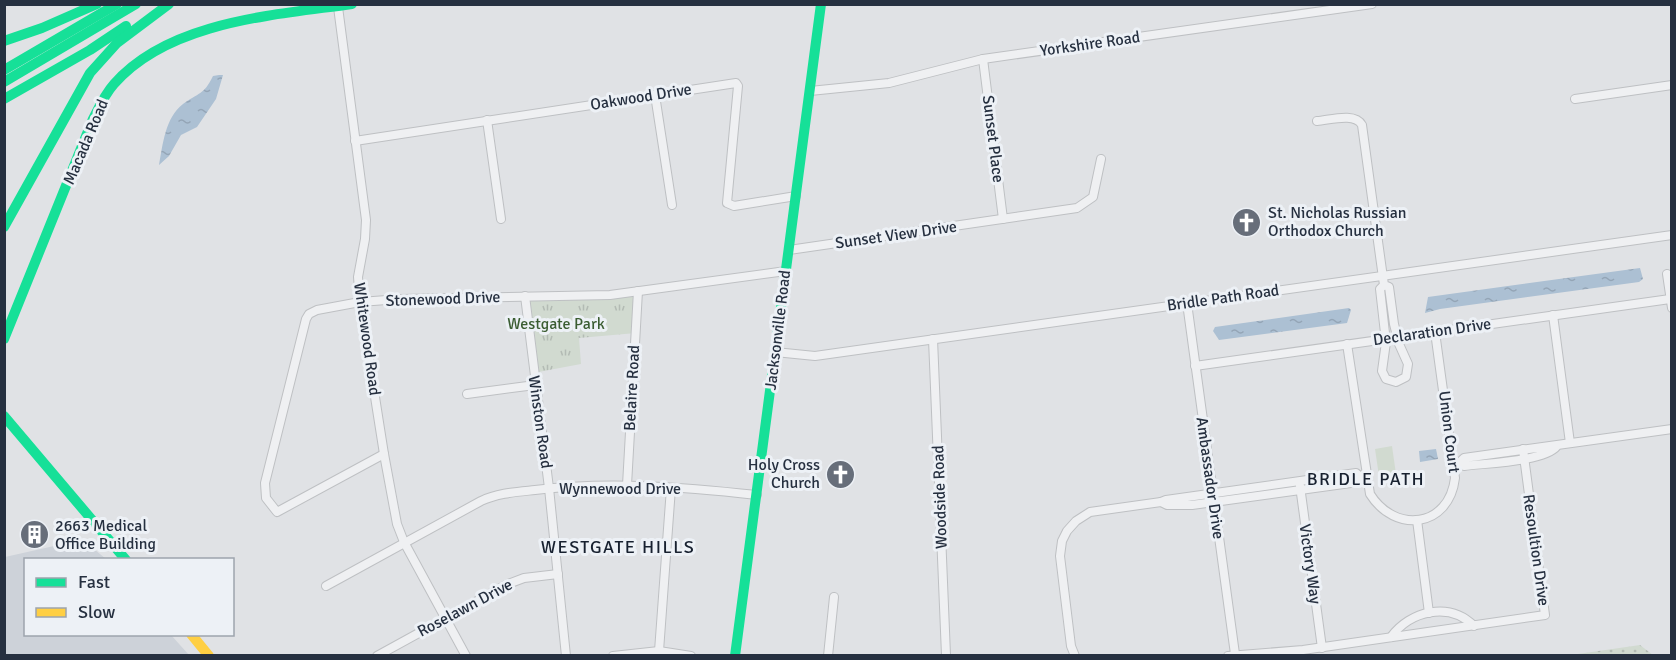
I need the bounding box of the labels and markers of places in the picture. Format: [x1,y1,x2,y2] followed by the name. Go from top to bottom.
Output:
[1268,203,1407,241] place label: St. Nicholas Russian Orthodox Church
[1231,206,1263,238] church icon: St. Nicholas Russian Orthodox Church
[748,455,820,493] place label: Holy Cross Church
[825,458,857,490] church icon: Holy Cross Church
[55,516,156,554] place label: 2663 Medical Office Building
[18,519,50,551] building icon: 2663 Medical Office Building

